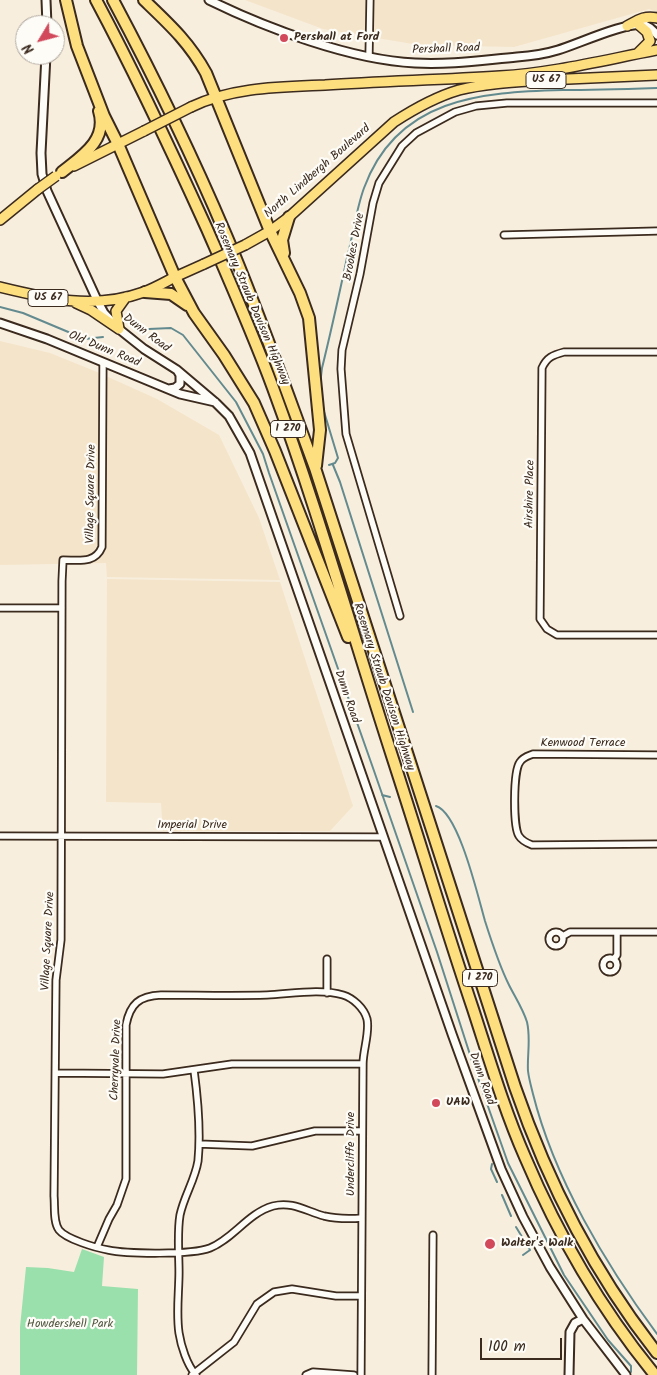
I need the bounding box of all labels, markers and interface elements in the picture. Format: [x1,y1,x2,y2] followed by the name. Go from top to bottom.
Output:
[15,15,65,65] north arrow
[294,31,379,45] place label: Pershall at Ford
[278,32,290,44] marker: Pershall at Ford
[17,38,40,59] text: N
[412,42,480,58] street label: Pershall Road
[526,72,566,88] road number: US 67
[262,122,374,222] street label: North Lindbergh Boulevard
[341,212,369,282] street label: Brookes Drive
[210,220,292,388] street label: Rosemary Straub Davison Highway
[28,290,68,306] road number: US 67
[120,312,172,356] street label: Dunn Road
[66,329,142,371] street label: Old Dunn Road
[270,420,306,438] road number: I 270
[84,444,100,544] street label: Village Square Drive
[523,460,539,528] street label: Airshire Place
[349,601,417,773] street label: Rosemary Straub Davison Highway
[330,669,362,725] street label: Dunn Road
[541,737,625,751] street label: Kenwood Terrace
[157,819,227,833] street label: Imperial Drive
[39,891,59,991] street label: Village Square Drive
[462,970,498,986] road number: I 270
[108,1019,126,1101] street label: Cherryvale Drive
[465,1051,497,1107] street label: Dunn Road
[446,1096,470,1110] place label: UAW
[430,1097,442,1109] marker: UAW
[345,1112,359,1196] street label: Undercliffe Drive
[483,1237,497,1251] marker: Walter's Walk
[501,1237,573,1251] place label: Walter's Walk
[27,1318,113,1332] park label: Howdershell Park
[482,1328,564,1360] scale bar
[488,1335,526,1359] text: 100 m

